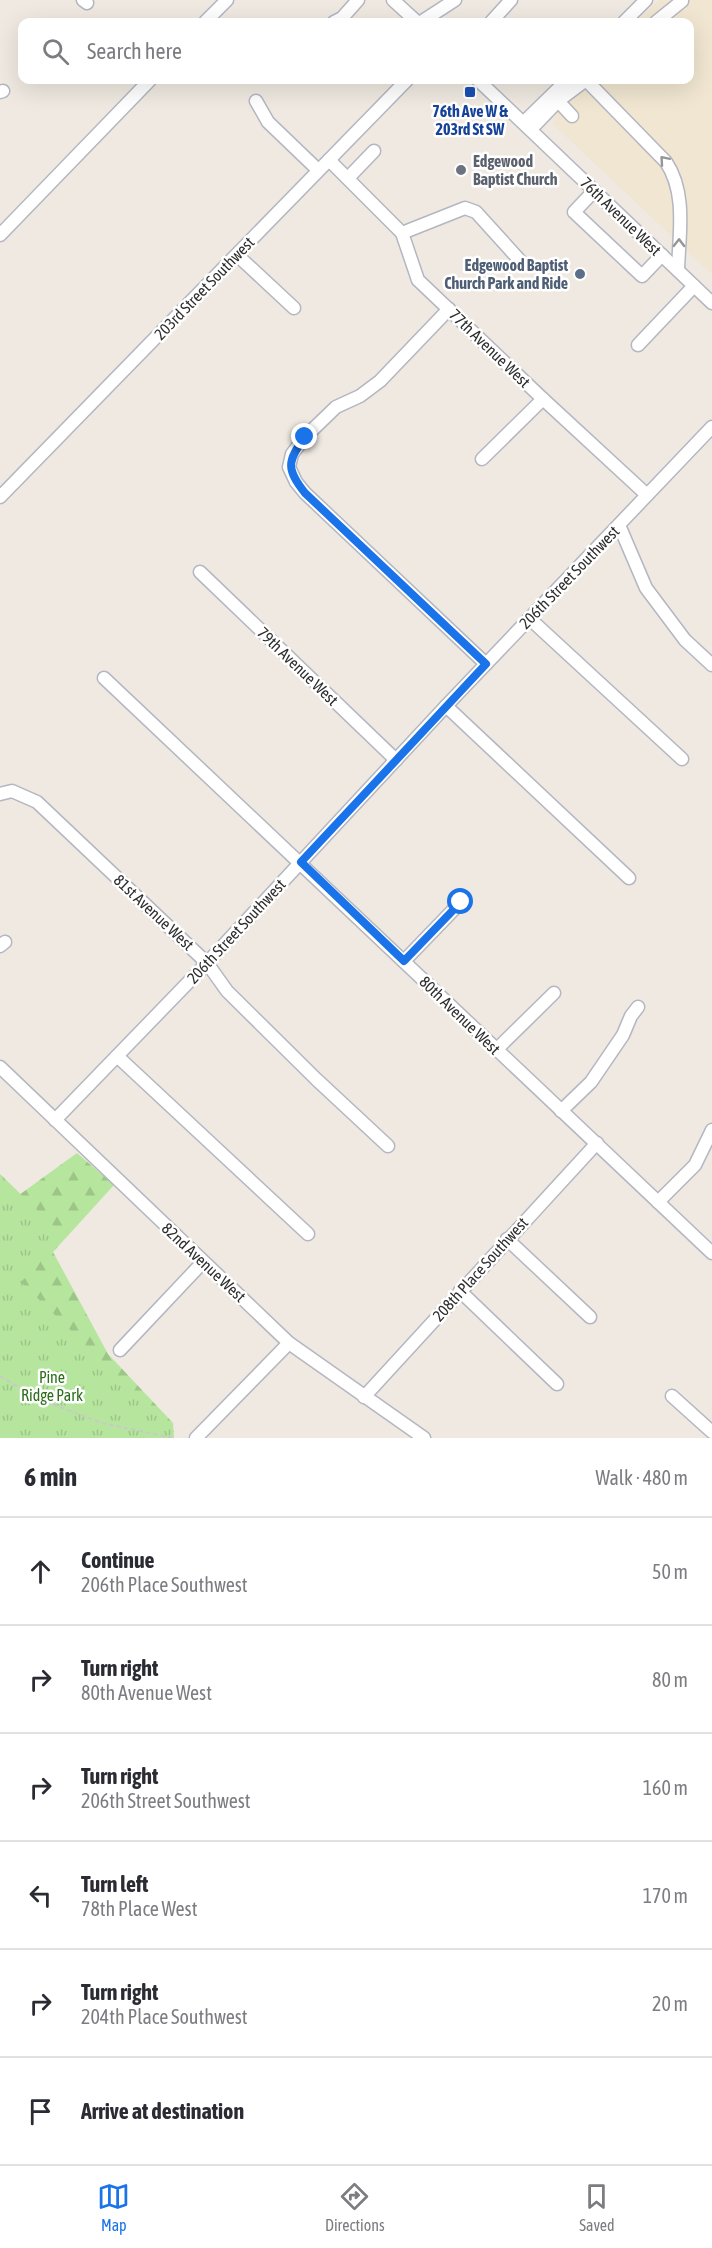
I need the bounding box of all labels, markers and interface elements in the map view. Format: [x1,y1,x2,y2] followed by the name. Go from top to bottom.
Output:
[18,18,694,84] search box
[39,35,72,68] icon: search
[87,38,182,64] text: Search here
[463,85,477,99] marker: 76th Ave W & 203rd St SW
[432,102,508,138] place label: 76th Ave W & 203rd St SW
[473,152,558,188] place label: Edgewood Baptist Church
[660,157,671,167] one-way arrow
[454,163,468,177] marker: Edgewood Baptist Church
[577,173,665,259] street label: 76th Avenue West
[150,233,258,343] street label: 203rd Street Southwest
[673,238,685,247] one-way arrow
[444,256,568,292] place label: Edgewood Baptist Church Park and Ride
[573,267,587,281] marker: Edgewood Baptist Church Park and Ride
[446,305,534,391] street label: 77th Avenue West
[291,423,317,449] route end
[515,522,623,632] street label: 206th Street Southwest
[254,623,342,709] street label: 79th Avenue West
[110,870,198,954] street label: 81st Avenue West
[183,875,289,987] street label: 206th Street Southwest
[447,888,473,914] route start
[416,972,504,1058] street label: 80th Avenue West
[429,1213,532,1325] street label: 208th Place Southwest
[158,1219,250,1306] street label: 82nd Avenue West
[21,1368,83,1405] park label: Pine Ridge Park
[24,1462,77,1492] text: 6 min
[596,1466,688,1489] text: Walk · 480 m
[81,1547,155,1573] text: Continue
[24,1555,57,1588] icon: ahead
[652,1560,688,1583] text: 50 m
[81,1573,248,1596] text: 206th Place Southwest
[81,1655,158,1681] text: Turn right
[24,1663,57,1696] icon: right
[652,1668,688,1691] text: 80 m
[81,1681,212,1704] text: 80th Avenue West
[81,1763,158,1789] text: Turn right
[24,1771,57,1804] icon: right
[643,1776,688,1799] text: 160 m
[81,1789,251,1812] text: 206th Street Southwest
[81,1871,148,1897] text: Turn left
[24,1879,57,1912] icon: left
[643,1884,688,1907] text: 170 m
[81,1897,197,1920] text: 78th Place West
[81,1979,158,2005] text: Turn right
[24,1987,57,2020] icon: right
[652,1992,688,2015] text: 20 m
[81,2005,248,2028] text: 204th Place Southwest
[24,2095,57,2128] icon: arrive
[81,2098,244,2124] text: Arrive at destination
[97,2180,130,2234] tab: Map
[325,2180,385,2234] tab: Directions
[579,2180,615,2234] tab: Saved

